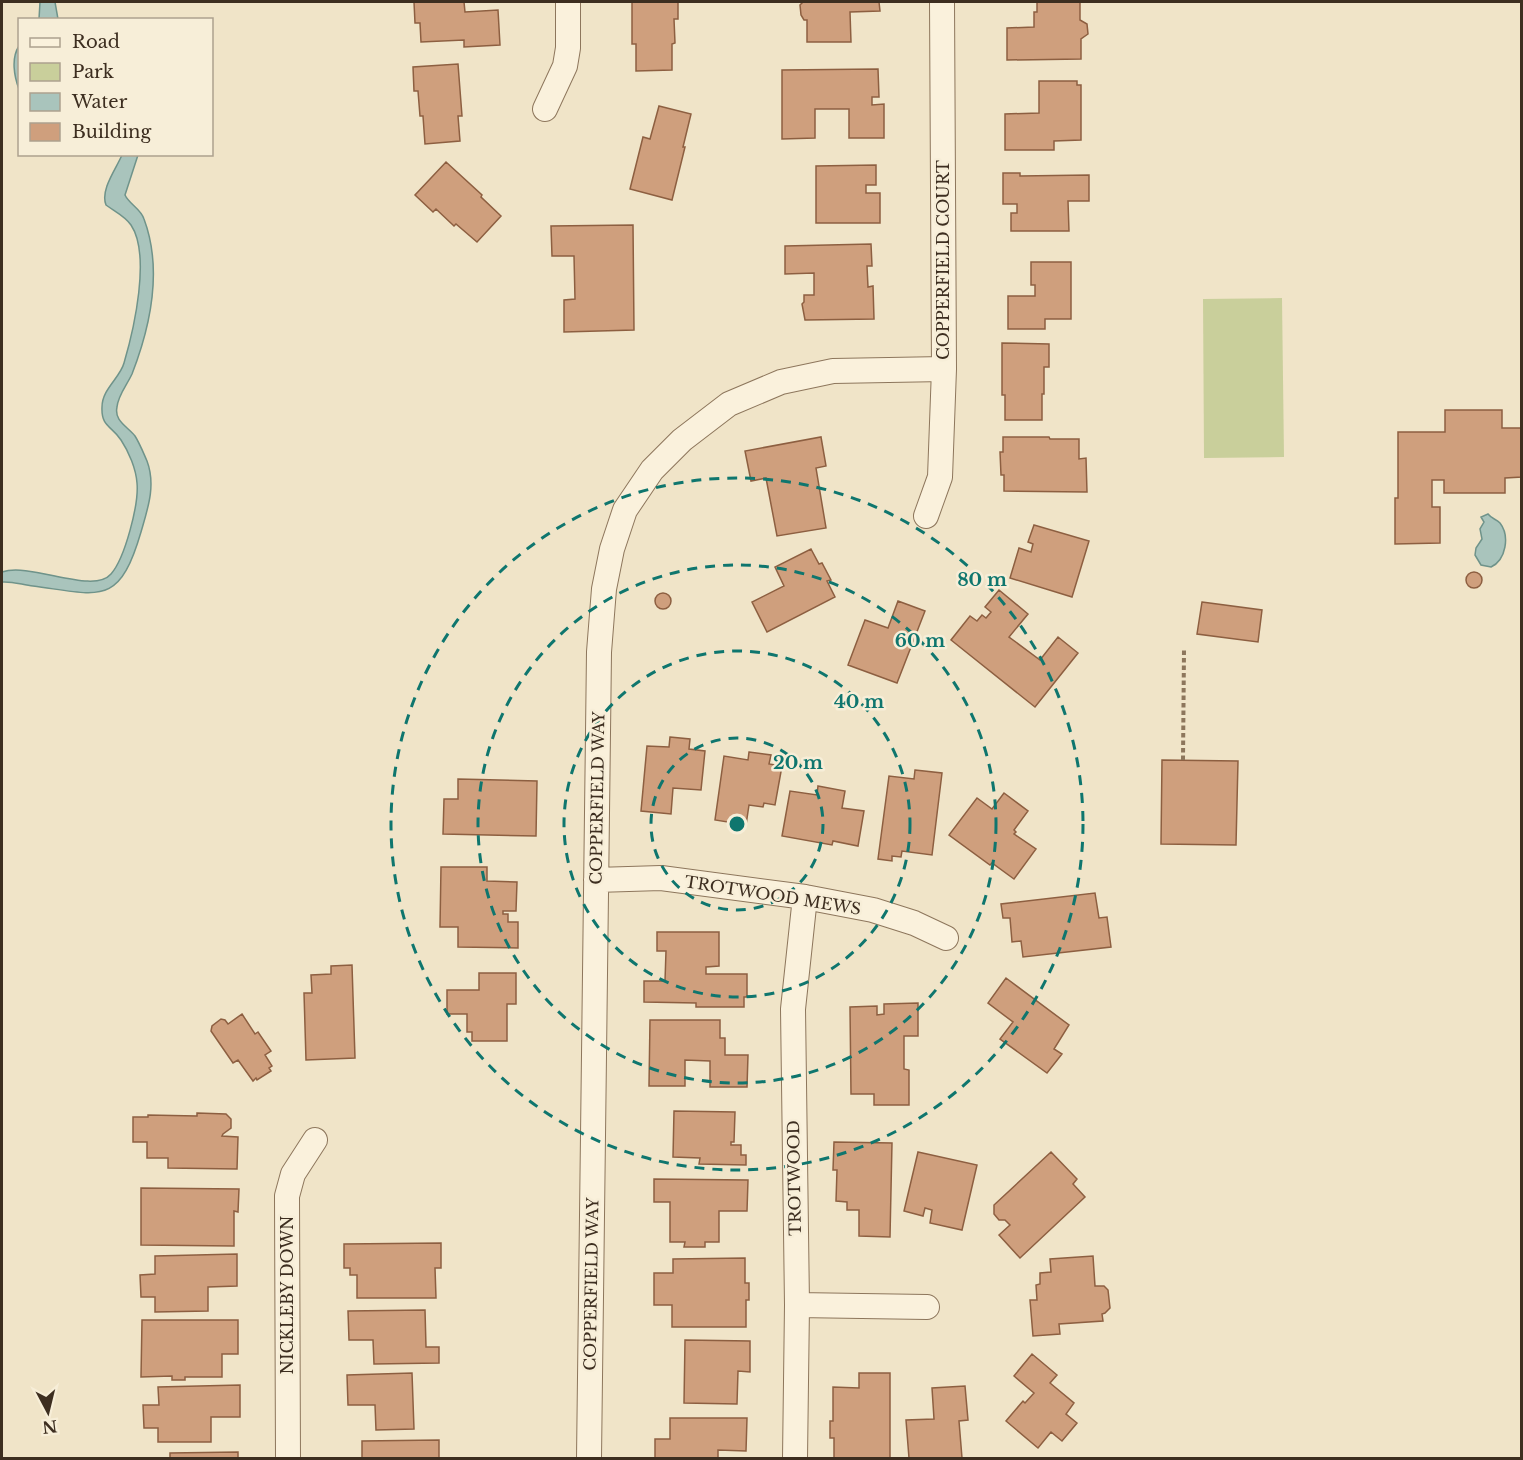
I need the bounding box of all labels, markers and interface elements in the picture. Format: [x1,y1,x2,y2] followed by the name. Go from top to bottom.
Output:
[18,18,213,156] legend
[72,31,120,53] text: Road
[72,61,114,83] text: Park
[71,91,128,113] text: Water
[72,121,151,143] text: Building
[933,160,953,360] street label: COPPERFIELD COURT
[957,569,1007,591] text: 80 m
[895,630,945,652] text: 60 m
[834,691,884,713] text: 40 m
[585,711,609,885] street label: COPPERFIELD WAY
[773,752,823,774] text: 20 m
[727,814,747,834] centre of rings
[683,871,863,919] street label: TROTWOOD MEWS
[783,1120,805,1236] street label: TROTWOOD
[579,1197,603,1371] street label: COPPERFIELD WAY
[277,1216,297,1374] street label: NICKLEBY DOWN
[18,1382,78,1442] north arrow
[41,1416,59,1438] text: N

